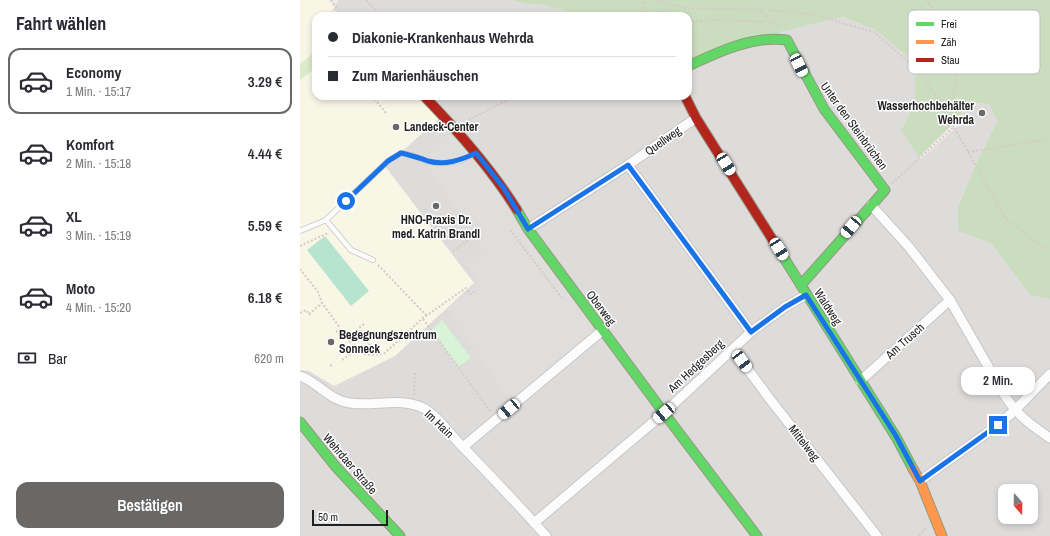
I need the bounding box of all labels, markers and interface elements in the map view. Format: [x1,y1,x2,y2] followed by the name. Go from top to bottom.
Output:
[908,10,1040,74] legend
[16,11,106,36] text: Fahrt wählen
[941,17,957,31] text: Frei
[352,27,534,48] text: Diakonie-Krankenhaus Wehrda
[941,35,957,49] text: Zäh
[788,52,810,78] car
[941,53,960,67] text: Stau
[66,62,121,83] text: Economy
[18,63,54,99] icon: car
[352,65,478,86] text: Zum Marienhäuschen
[248,71,282,92] text: 3.29 €
[817,79,891,173] street label: Unter den Steinbrüchen
[66,83,131,100] text: 1 Min. · 15:17
[878,98,975,128] place label: Wasserhochbehälter Wehrda
[977,108,987,118] marker: Wasserhochbehälter Wehrda
[404,119,479,135] place label: Landeck-Center
[391,122,401,132] marker: Landeck-Center
[642,122,685,159] street label: Quellweg
[66,134,114,155] text: Komfort
[18,135,54,171] icon: car
[248,143,282,164] text: 4.44 €
[715,151,737,177] car
[66,155,131,172] text: 2 Min. · 15:18
[337,192,355,210] route start
[431,201,441,211] marker: HNO-Praxis Dr. med. Katrin Brandl
[66,206,82,227] text: XL
[18,207,54,243] icon: car
[392,212,480,242] place label: HNO-Praxis Dr. med. Katrin Brandl
[839,214,863,240] car
[248,215,282,236] text: 5.59 €
[66,227,131,244] text: 3 Min. · 15:19
[768,236,790,262] car
[66,278,95,299] text: Moto
[18,279,54,315] icon: car
[810,286,846,329] street label: Waldweg
[248,287,282,308] text: 6.18 €
[583,287,620,329] street label: Oberweg
[66,299,131,316] text: 4 Min. · 15:20
[881,319,928,363] street label: Am Trusch
[339,327,437,357] place label: Begegnungszentrum Sonneck
[664,336,728,397] street label: Am Hedgesberg
[326,337,336,347] marker: Begegnungszentrum Sonneck
[16,347,38,369] icon: cash
[48,348,67,369] text: Bar
[730,348,754,374] car
[254,350,284,367] text: 620 m
[961,367,1035,395] callout: 2 Min.
[983,372,1013,389] text: 2 Min.
[496,397,522,421] car
[651,401,677,425] car
[421,406,457,442] street label: Im Hain
[989,416,1007,434] route end
[785,421,824,465] street label: Mittelweg
[319,430,381,498] street label: Wehrdaer Straße
[16,482,284,528] button: Bestätigen
[998,484,1038,524] north arrow
[998,484,1038,524] map controls
[312,508,388,527] scale bar
[318,510,338,524] text: 50 m

